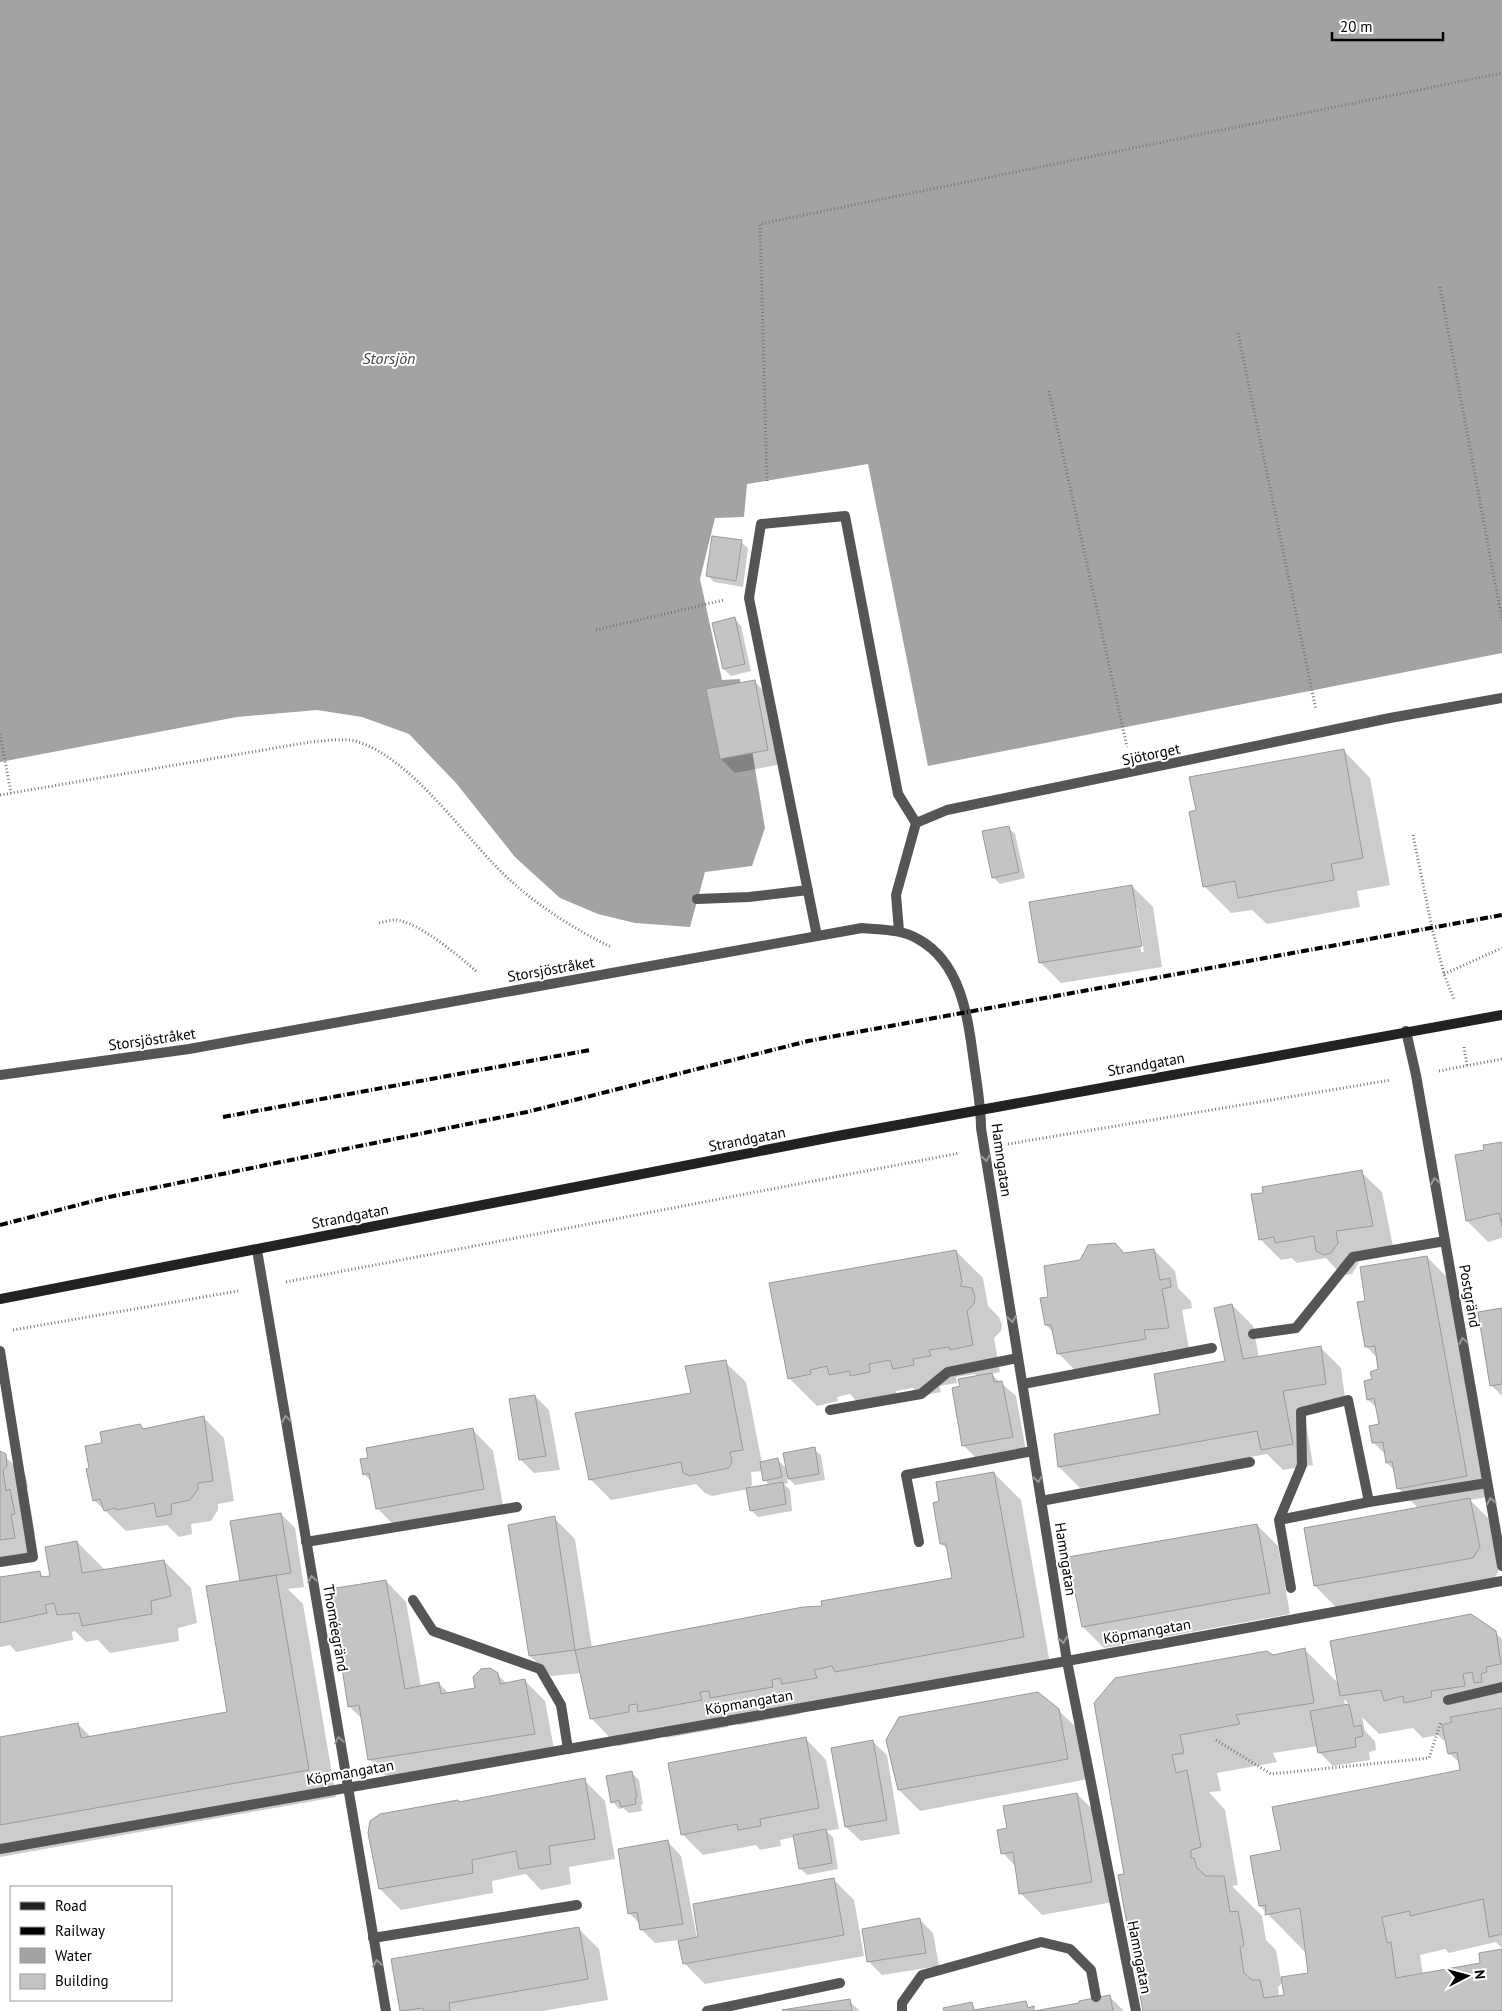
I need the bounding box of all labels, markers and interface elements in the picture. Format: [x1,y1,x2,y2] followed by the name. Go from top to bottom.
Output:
[1332,10,1443,42] scale bar
[1340,17,1373,36] text: 20 m
[363,348,415,368] water label: Storsjön
[1120,739,1182,769] street label: Sjötorget
[506,952,596,986] street label: Storsjöstråket
[107,1023,197,1055] street label: Storsjöstråket
[1106,1048,1186,1080] street label: Strandgatan
[707,1122,787,1156] street label: Strandgatan
[987,1122,1017,1198] street label: Hamngatan
[981,1154,991,1163] one-way arrow
[1430,1176,1440,1185] one-way arrow
[310,1199,390,1233] street label: Strandgatan
[1455,1263,1485,1329] street label: Postgränd
[1006,1314,1016,1323] one-way arrow
[1458,1336,1468,1345] one-way arrow
[281,1415,291,1423] one-way arrow
[1032,1475,1042,1484] one-way arrow
[1486,1496,1496,1505] one-way arrow
[1051,1521,1081,1597] street label: Hamngatan
[308,1575,318,1584] one-way arrow
[319,1583,353,1673] street label: Thoméegränd
[1102,1614,1192,1648] street label: Köpmangatan
[1058,1635,1068,1644] one-way arrow
[704,1685,794,1719] street label: Köpmangatan
[335,1735,345,1744] one-way arrow
[305,1755,395,1789] street label: Köpmangatan
[10,1886,172,2001] legend
[55,1896,87,1915] text: Road
[1124,1919,1156,1995] street label: Hamngatan
[55,1921,105,1940] text: Railway
[55,1946,92,1965] text: Water
[1442,1951,1492,2001] north arrow
[373,1959,383,1967] one-way arrow
[1470,1969,1489,1980] text: N
[55,1971,109,1990] text: Building

